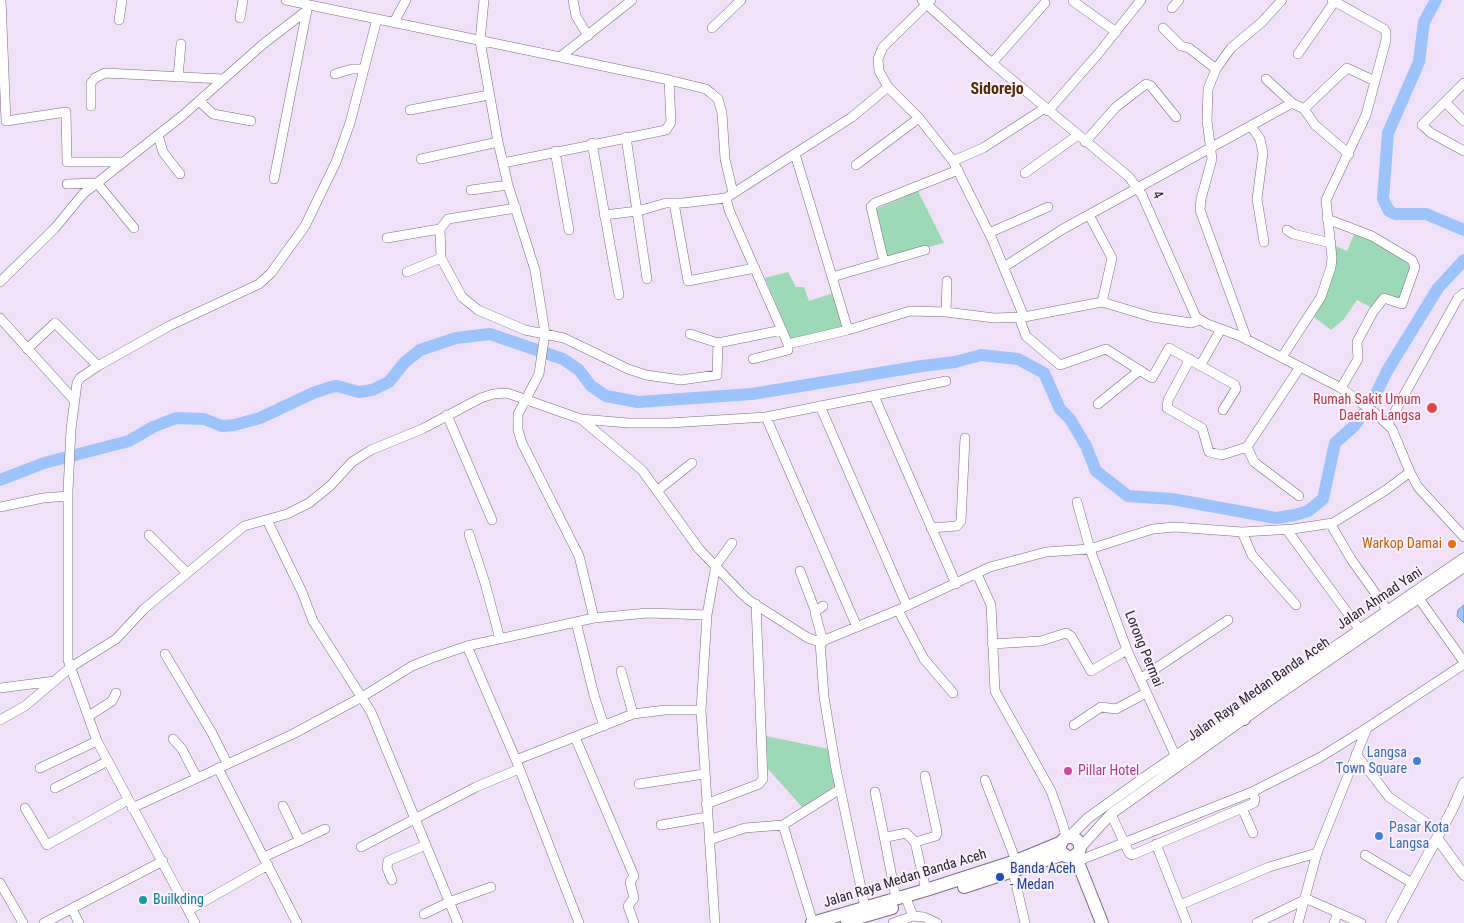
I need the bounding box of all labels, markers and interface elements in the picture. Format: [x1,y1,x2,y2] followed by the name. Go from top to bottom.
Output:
[970,80,1024,100] district label: Sidorejo
[1148,188,1166,202] street label: 4
[1313,392,1421,424] place label: Rumah Sakit Umum Daerah Langsa
[1425,401,1439,415] marker: Rumah Sakit Umum Daerah Langsa
[1362,536,1442,552] place label: Warkop Damai
[1446,538,1458,550] marker: Warkop Damai
[1334,564,1426,634] street label: Jalan Ahmad Yani
[1120,608,1166,690] street label: Lorong Permai
[1185,634,1333,746] street label: Jalan Raya Medan Banda Aceh
[1336,745,1407,778] place label: Langsa Town Square
[1411,755,1423,767] marker: Langsa Town Square
[1078,763,1139,779] place label: Pillar Hotel
[1062,765,1074,777] marker: Pillar Hotel
[1389,820,1449,852] place label: Pasar Kota Langsa
[1373,830,1385,842] marker: Pasar Kota Langsa
[821,846,989,912] street label: Jalan Raya Medan Banda Aceh
[1010,861,1076,894] place label: Banda Aceh - Medan
[994,871,1006,883] marker: Banda Aceh - Medan
[153,892,204,908] place label: Builkding
[137,894,149,906] marker: Builkding

